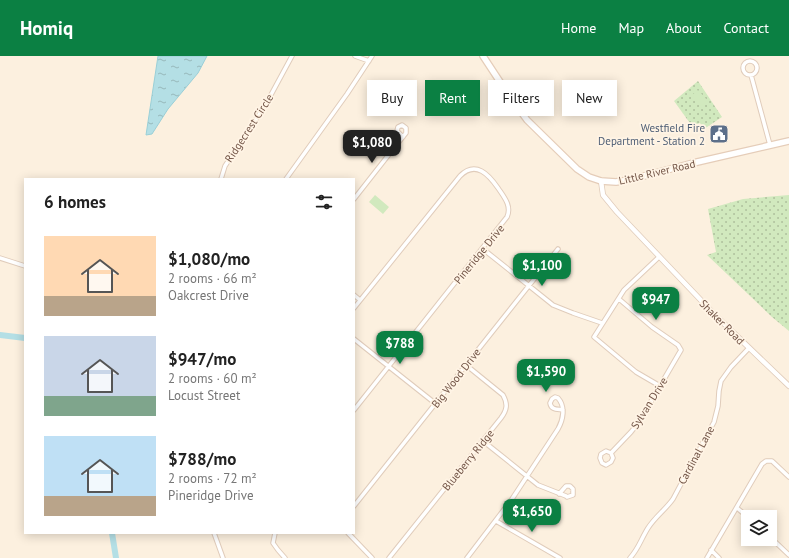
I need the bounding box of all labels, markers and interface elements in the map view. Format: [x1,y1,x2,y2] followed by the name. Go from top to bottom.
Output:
[20,16,73,40] text: Homiq
[561,19,596,37] text: Home
[618,19,644,37] text: Map
[666,19,702,37] text: About
[724,19,769,37] text: Contact
[367,80,417,116] chip: Buy
[425,80,480,116] chip: Rent
[488,80,554,116] chip: Filters
[562,80,617,116] chip: New
[222,91,277,165] street label: Ridgecrest Circle
[598,121,705,148] place label: Westfield Fire Department - Station 2
[708,123,730,145] public building icon: Westfield Fire Department - Station 2
[339,130,405,164] pin: $1,080
[352,134,392,151] text: $1,080
[617,156,697,188] street label: Little River Road
[44,191,106,213] text: 6 homes
[313,191,335,213] icon: filters
[451,221,507,287] street label: Pineridge Drive
[168,248,250,270] text: $1,080/mo
[76,252,124,300] icon: home
[509,253,575,287] pin: $1,100
[522,257,562,274] text: $1,100
[168,270,257,287] text: 2 rooms · 66 m²
[168,287,249,304] text: Oakcrest Drive
[632,287,680,321] pin: $947
[641,291,671,308] text: $947
[697,297,748,348] street label: Shaker Road
[376,331,424,365] pin: $788
[385,335,415,352] text: $788
[428,345,484,411] street label: Big Wood Drive
[168,348,236,370] text: $947/mo
[76,352,124,400] icon: home
[513,359,579,393] pin: $1,590
[526,363,566,380] text: $1,590
[168,370,257,387] text: 2 rooms · 60 m²
[628,374,671,432] street label: Sylvan Drive
[168,387,240,404] text: Locust Street
[675,423,717,487] street label: Cardinal Lane
[439,426,497,493] street label: Blueberry Ridge
[168,448,236,470] text: $788/mo
[76,452,124,500] icon: home
[168,470,257,487] text: 2 rooms · 72 m²
[168,487,254,504] text: Pineridge Drive
[499,499,565,533] pin: $1,650
[512,503,552,520] text: $1,650
[741,510,777,546] map controls
[741,510,777,546] button: layers

